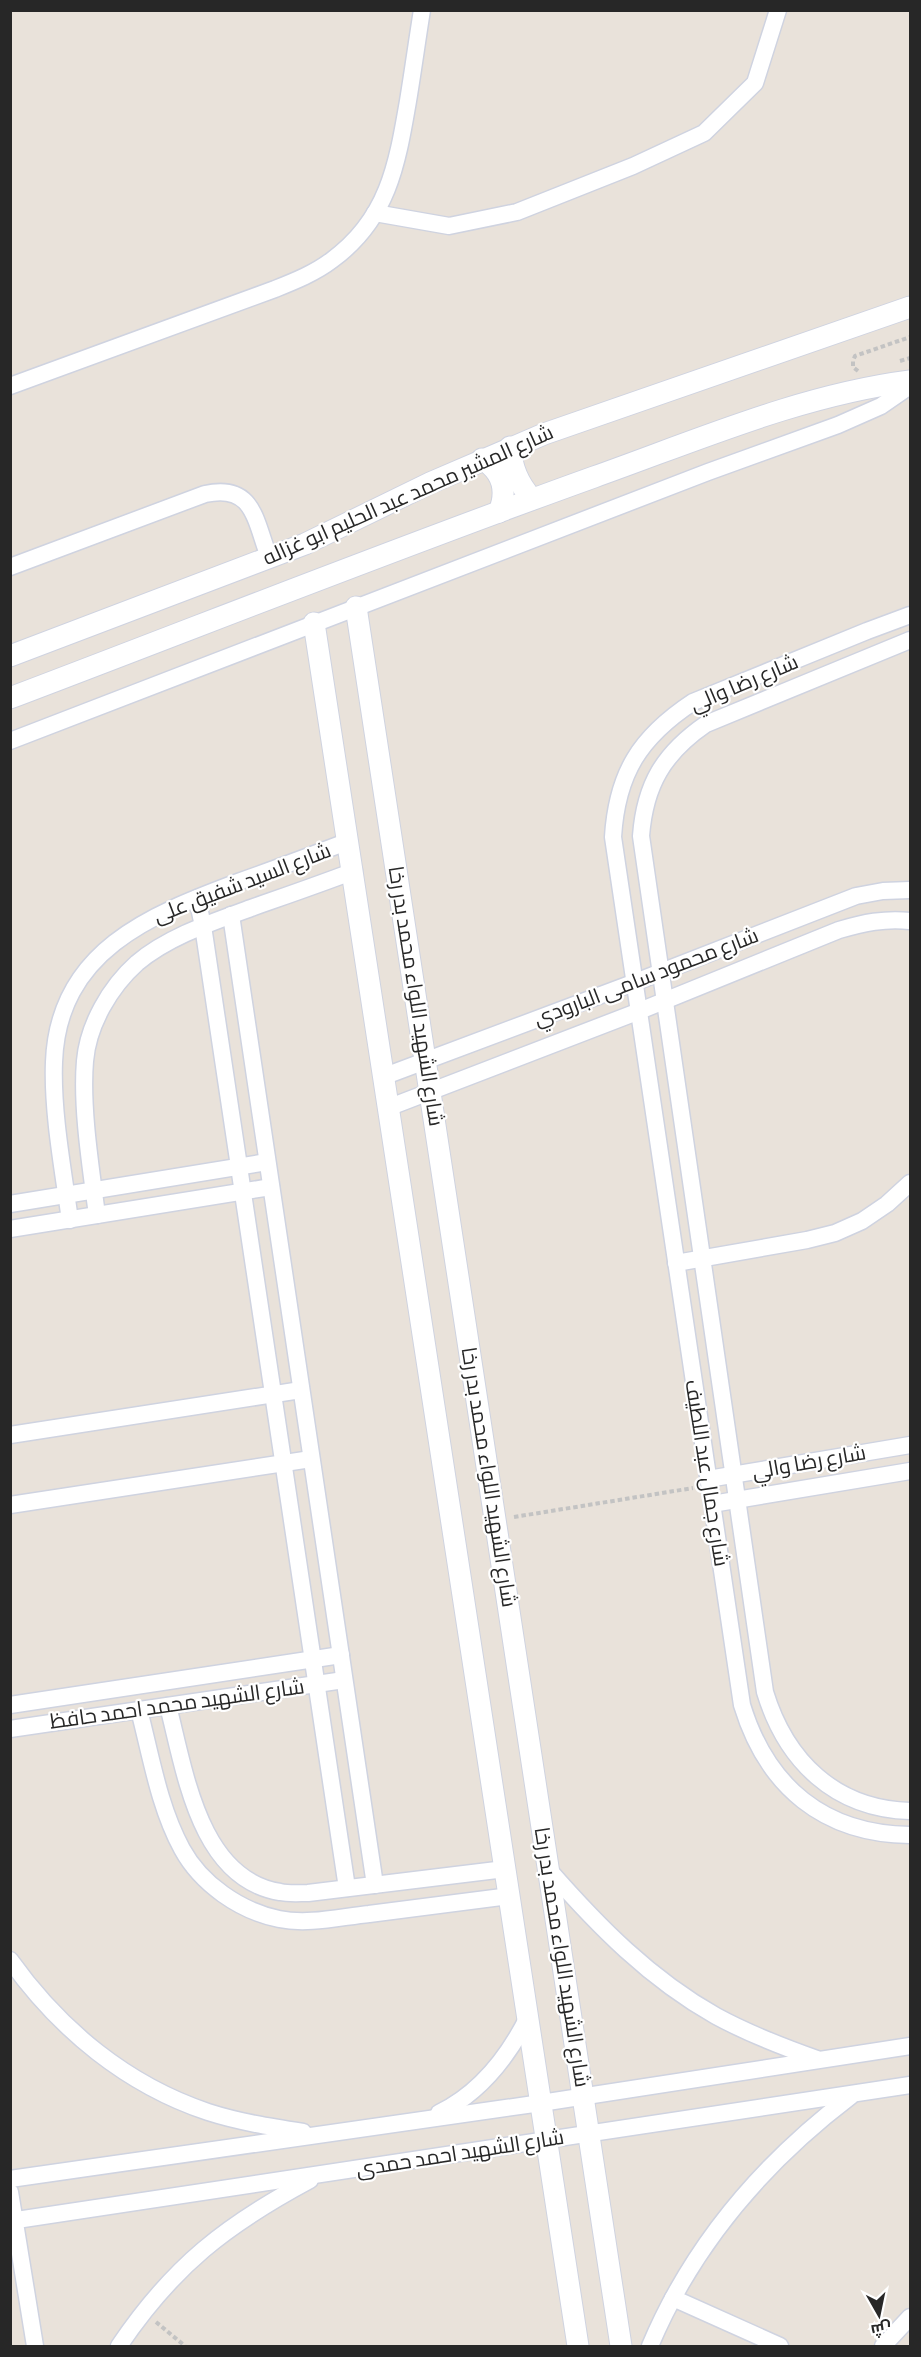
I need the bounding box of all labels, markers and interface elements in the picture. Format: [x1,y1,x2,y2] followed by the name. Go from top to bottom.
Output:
[260,422,558,572] street label: شارع المشير محمد عبد الحليم ابو غزاله
[687,651,803,720] street label: شارع رضا والي
[151,840,335,930] street label: شارع السيد شفيق على
[382,864,446,1128] street label: شارع الشهيد اللواء محمد بدر رخا
[531,925,763,1035] street label: شارع محمود سامى البارودي
[455,1345,519,1609] street label: شارع الشهيد اللواء محمد بدر رخا
[678,1378,732,1568] street label: شارع جمال عبد اللطيف
[751,1442,868,1488] street label: شارع رضا والي
[48,1676,306,1736] street label: شارع الشهيد محمد احمد حافظ
[528,1825,592,2089] street label: شارع الشهيد اللواء محمد بدر رخا
[355,2127,566,2183] street label: شارع الشهيد احمد حمدى
[849,2285,909,2345] north arrow
[870,2318,893,2339] text: ش

